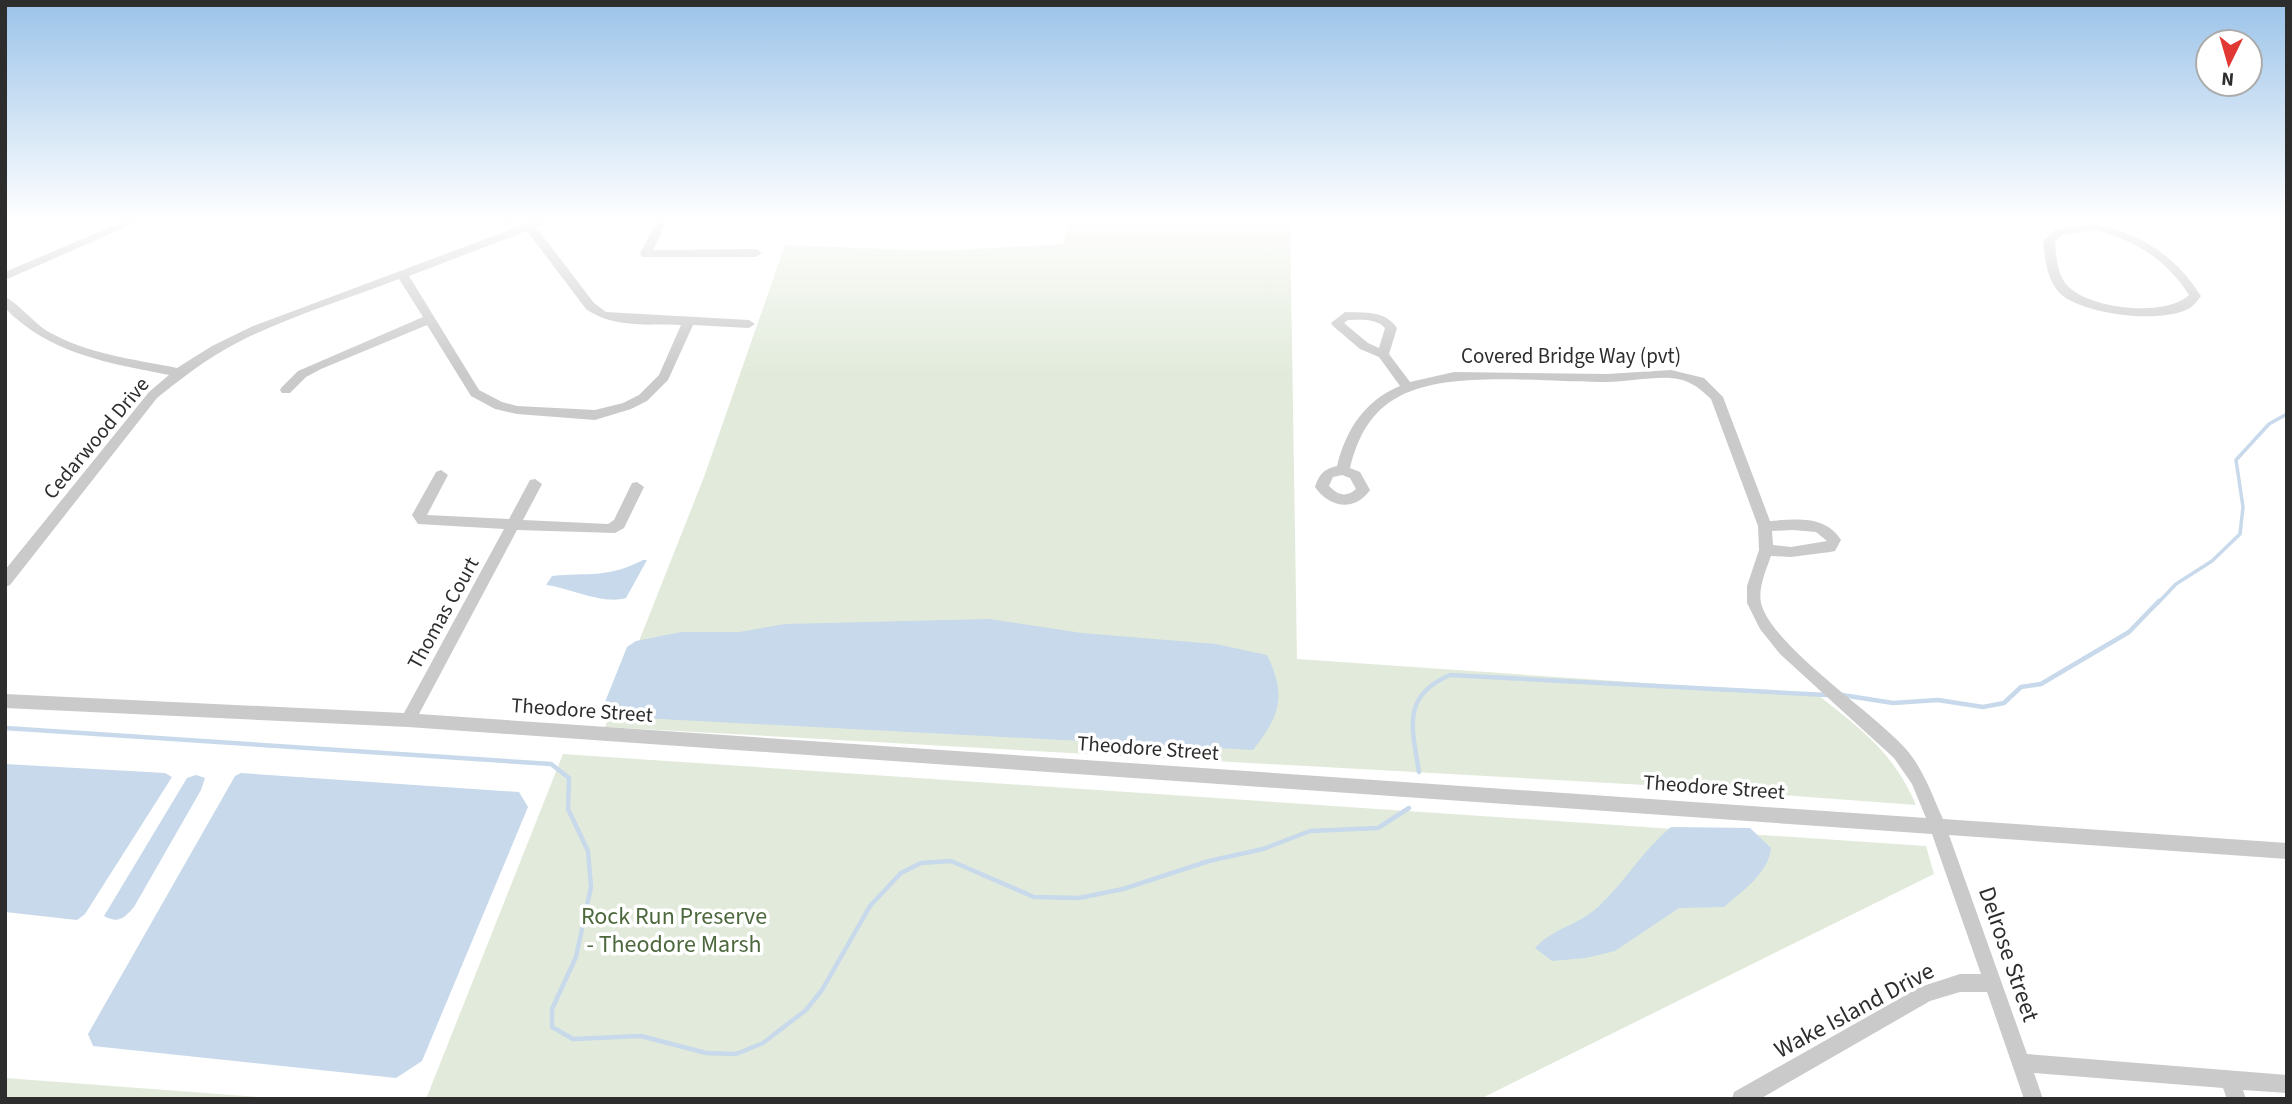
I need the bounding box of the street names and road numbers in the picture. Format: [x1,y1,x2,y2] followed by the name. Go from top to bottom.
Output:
[1461,341,1681,371] street label: Covered Bridge Way (pvt)
[36,370,156,506] street label: Cedarwood Drive
[400,551,486,675] street label: Thomas Court
[510,690,654,730] street label: Theodore Street
[1076,728,1220,768] street label: Theodore Street
[1642,767,1786,807] street label: Theodore Street
[1969,882,2048,1026] street label: Delrose Street
[1768,954,1940,1067] street label: Wake Island Drive

